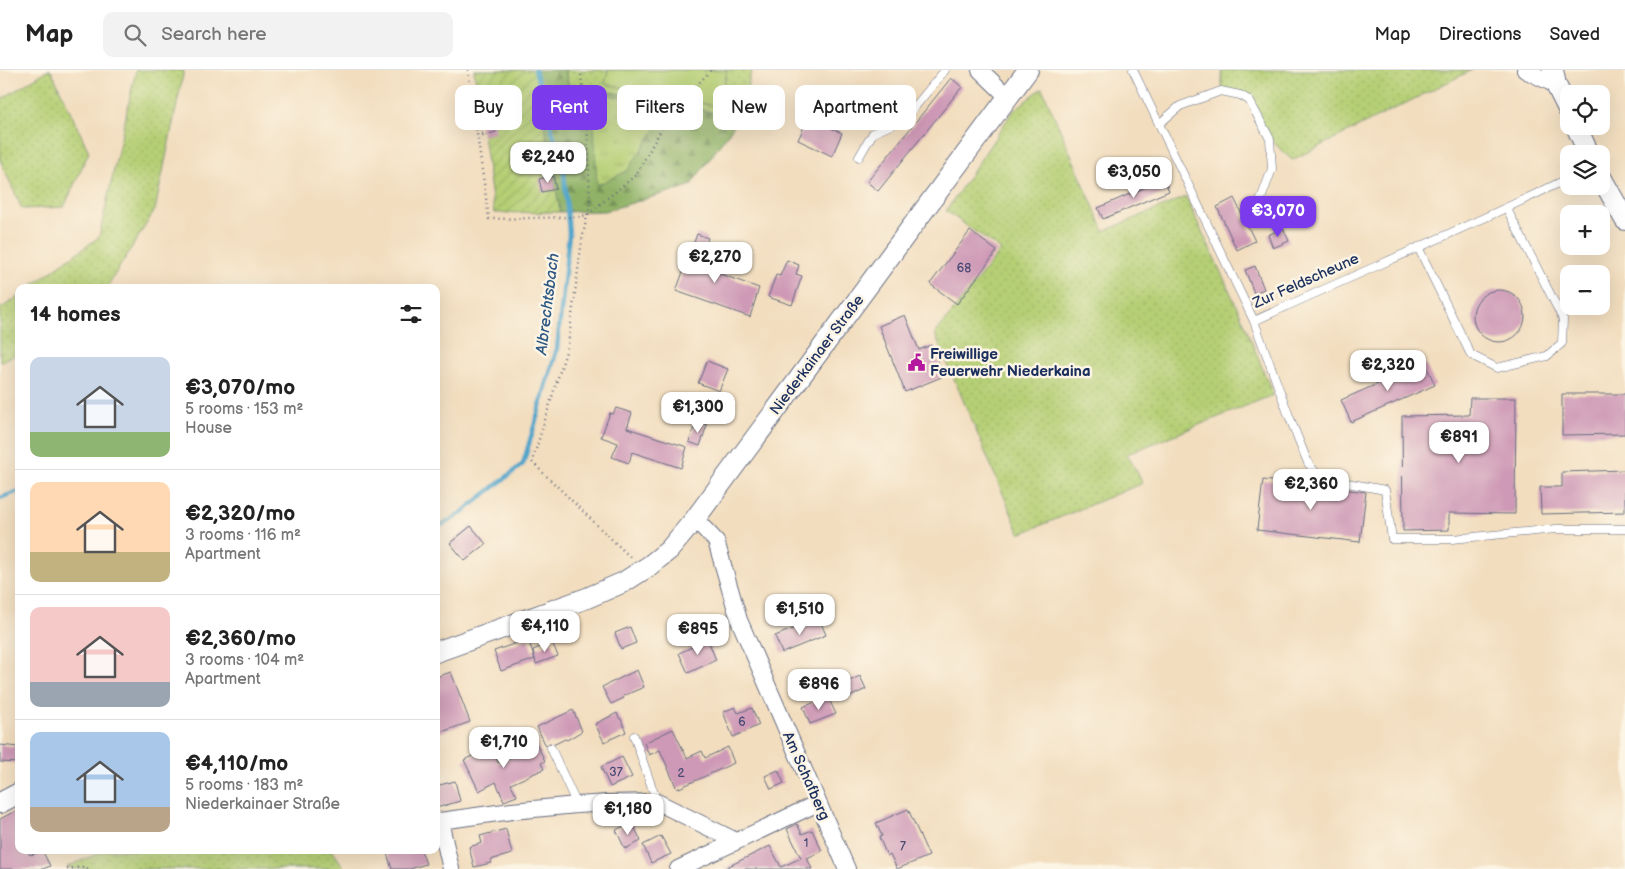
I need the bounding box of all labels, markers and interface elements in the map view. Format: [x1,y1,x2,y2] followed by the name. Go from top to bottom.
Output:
[103,12,453,57] search box
[25,20,73,49] text: Map
[121,21,149,49] icon: search
[161,23,267,46] text: Search here
[1375,24,1411,45] text: Map
[1439,24,1521,45] text: Directions
[1549,24,1600,45] text: Saved
[455,85,522,130] chip: Buy
[532,85,607,130] chip: Rent
[617,85,703,130] chip: Filters
[713,85,785,130] chip: New
[795,85,916,130] chip: Apartment
[1560,85,1610,315] map controls
[1560,85,1610,135] button: locate
[507,142,589,184] pin: €2,240
[1560,145,1610,195] button: layers
[521,148,575,167] text: €2,240
[1093,156,1175,199] pin: €3,050
[1107,163,1161,182] text: €3,050
[1237,196,1319,238] pin: €3,070
[1251,202,1305,221] text: €3,070
[1560,205,1610,255] button: +
[674,242,756,284] pin: €2,270
[688,248,742,267] text: €2,270
[1249,249,1362,313] street label: Zur Feldscheune
[532,252,564,357] water label: Albrechtsbach
[957,261,971,276] house number: 68
[1560,265,1610,315] button: −
[766,291,868,419] street label: Niederkainaer Straße
[397,300,425,328] icon: filters
[30,302,121,327] text: 14 homes
[930,345,1091,381] place label: Freiwillige Feuerwehr Niederkaina
[1347,350,1429,392] pin: €2,320
[906,353,926,373] public building icon: Freiwillige Feuerwehr Niederkaina
[1361,356,1415,375] text: €2,320
[185,375,295,400] text: €3,070/mo
[70,377,130,437] icon: home
[657,392,739,434] pin: €1,300
[672,398,724,417] text: €1,300
[185,400,303,419] text: 5 rooms · 153 m²
[185,419,232,438] text: House
[1429,422,1489,464] pin: €891
[1440,428,1478,447] text: €891
[1270,468,1352,511] pin: €2,360
[1284,475,1338,494] text: €2,360
[185,501,295,526] text: €2,320/mo
[70,502,130,562] icon: home
[185,526,301,545] text: 3 rooms · 116 m²
[185,545,261,564] text: Apartment
[759,594,841,636] pin: €1,510
[776,600,824,619] text: €1,510
[504,610,586,653] pin: €4,110
[668,614,728,656] pin: €895
[521,617,569,636] text: €4,110
[678,620,718,639] text: €895
[185,626,296,651] text: €2,360/mo
[70,627,130,687] icon: home
[185,651,304,670] text: 3 rooms · 104 m²
[789,668,849,711] pin: €896
[185,670,261,689] text: Apartment
[799,675,839,694] text: €896
[738,715,746,730] house number: 6
[463,726,545,769] pin: €1,710
[778,729,834,823] street label: Am Schafberg
[480,733,528,752] text: €1,710
[185,751,288,776] text: €4,110/mo
[70,752,130,812] icon: home
[609,765,623,780] house number: 37
[677,766,685,781] house number: 2
[185,776,304,795] text: 5 rooms · 183 m²
[587,794,669,836] pin: €1,180
[185,795,340,814] text: Niederkainaer Straße
[604,800,652,819] text: €1,180
[804,836,808,851] house number: 1
[900,839,906,854] house number: 7

